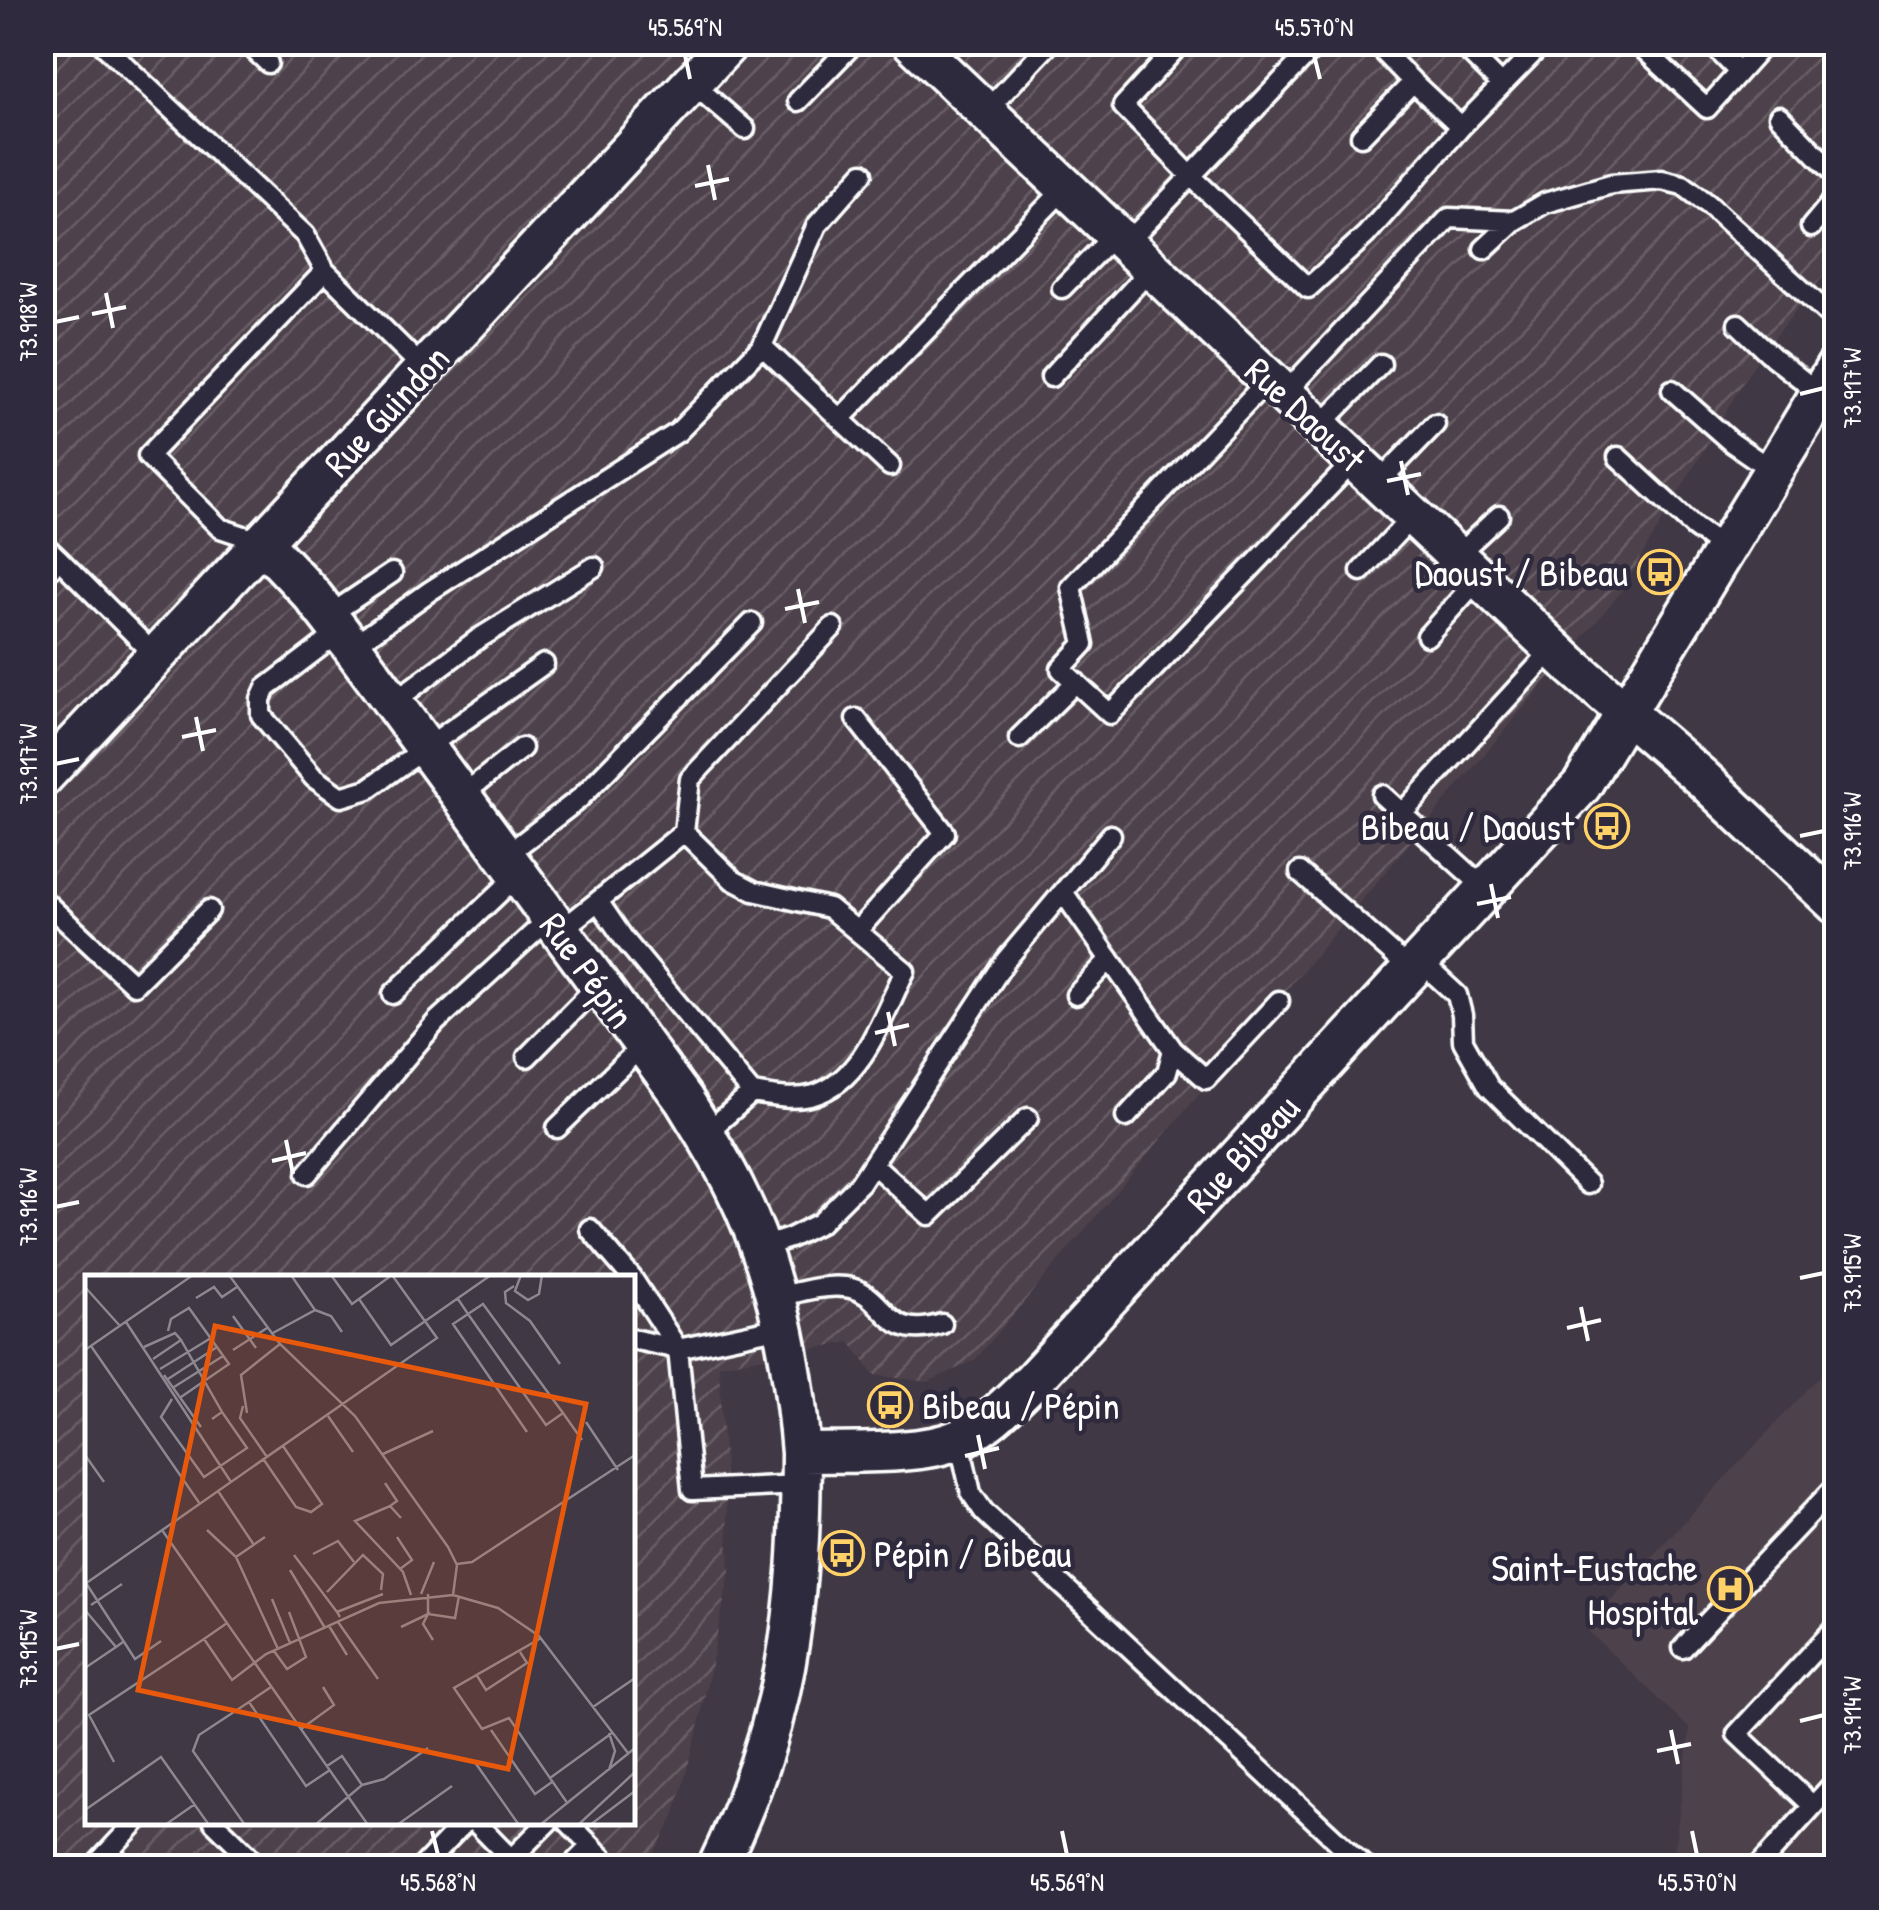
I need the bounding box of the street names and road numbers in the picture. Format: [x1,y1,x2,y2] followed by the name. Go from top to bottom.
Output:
[311,333,461,487] street label: Rue Guindon
[1234,345,1378,484] street label: Rue Daoust
[528,901,648,1039] street label: Rue Pépin
[1174,1082,1310,1224] street label: Rue Bibeau

